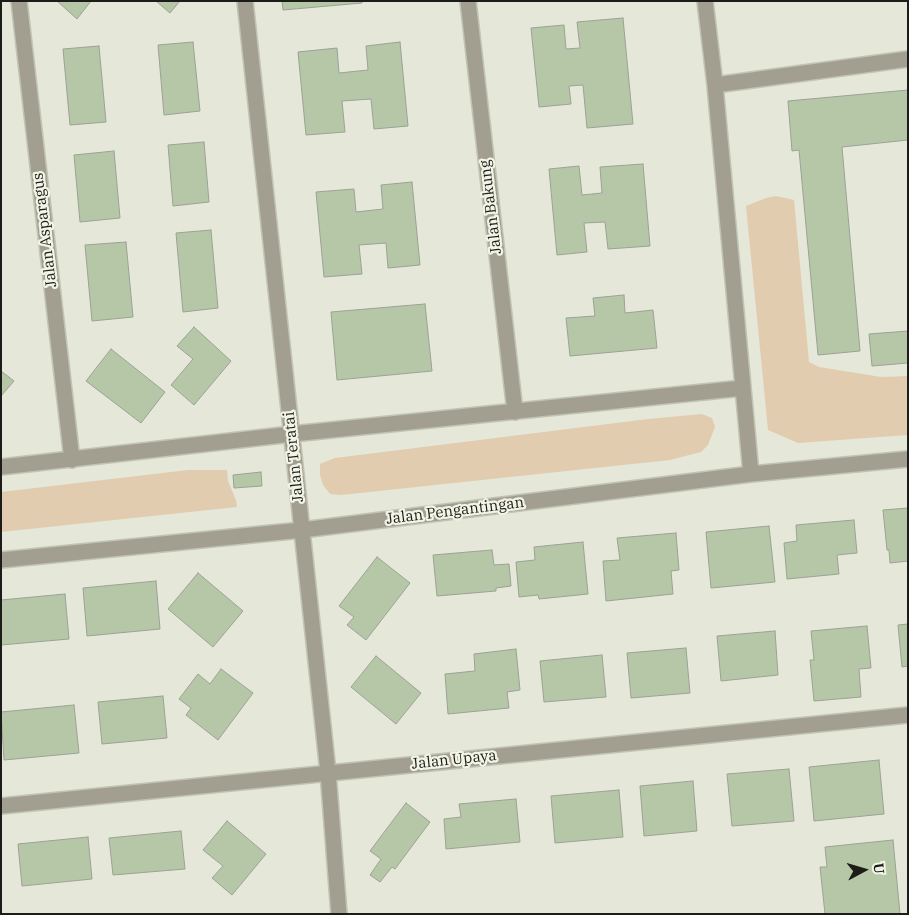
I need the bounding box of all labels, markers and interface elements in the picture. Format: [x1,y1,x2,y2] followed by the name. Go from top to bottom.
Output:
[476,159,506,255] street label: Jalan Bakung
[29,172,61,288] street label: Jalan Asparagus
[280,411,308,503] street label: Jalan Teratai
[385,494,525,528] street label: Jalan Pengantingan
[411,747,497,773] street label: Jalan Upaya
[839,845,889,895] north arrow
[869,862,888,875] text: U

